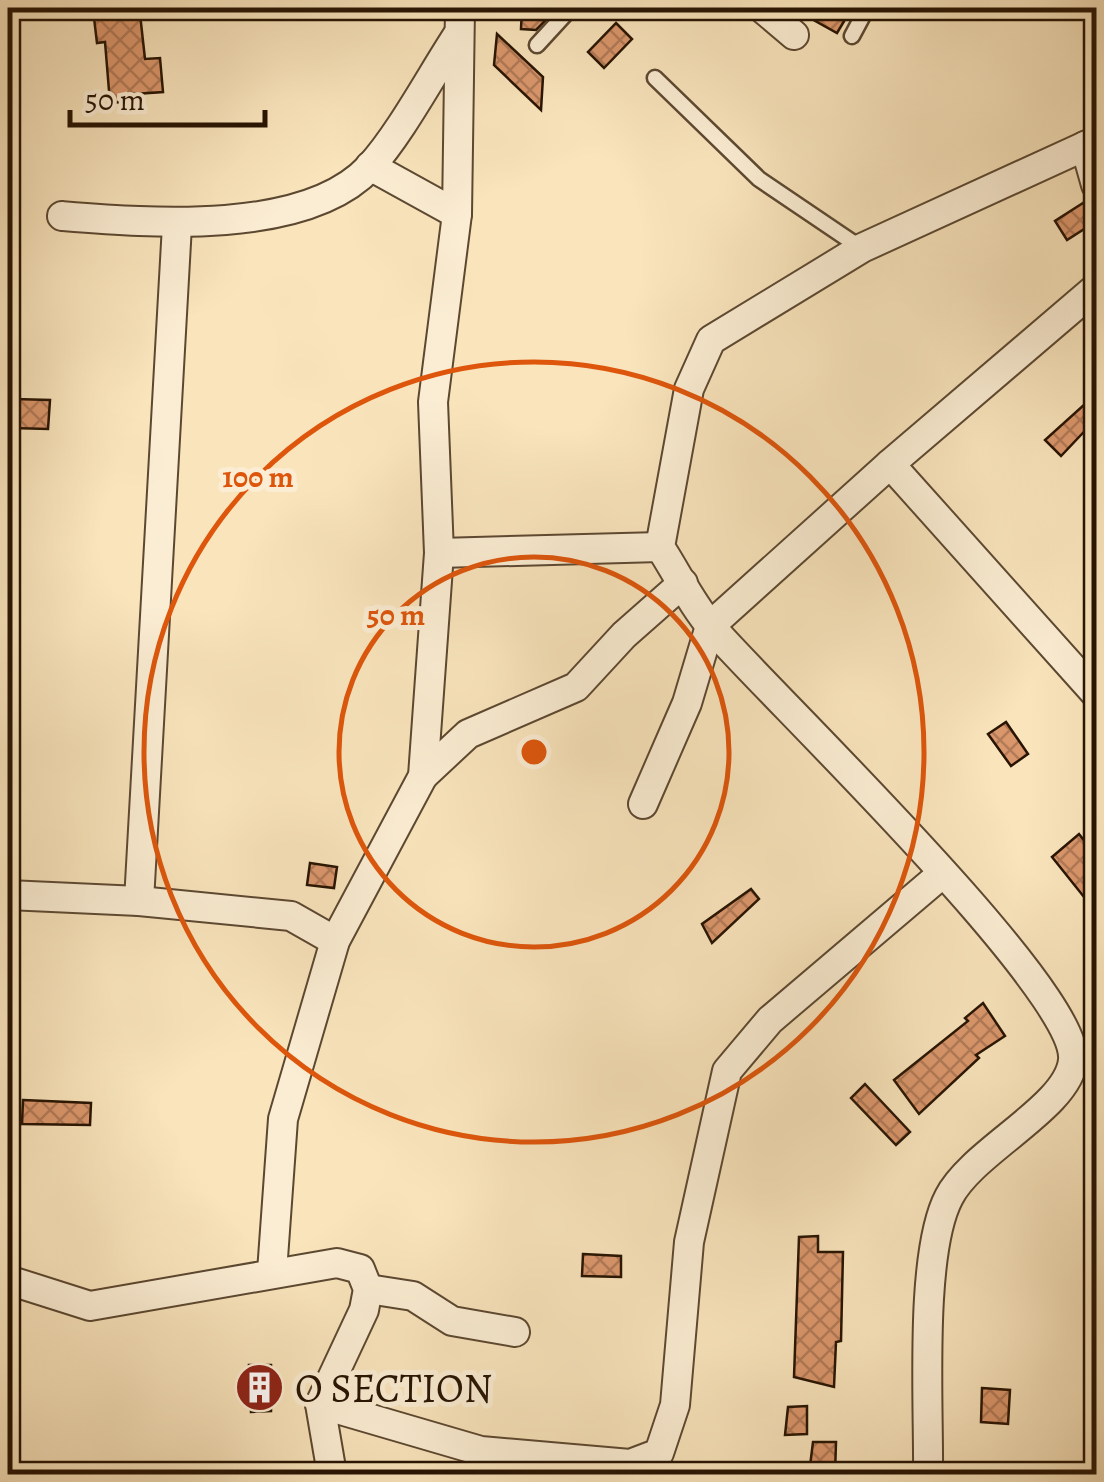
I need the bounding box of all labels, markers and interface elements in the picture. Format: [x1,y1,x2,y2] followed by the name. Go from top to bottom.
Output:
[70,65,265,127] scale bar
[85,80,145,120] text: 50 m
[222,457,294,497] text: 100 m
[367,595,425,635] text: 50 m
[516,734,552,770] centre of rings
[295,1361,492,1416] place label: O SECTION
[234,1362,286,1414] building icon: O SECTION

